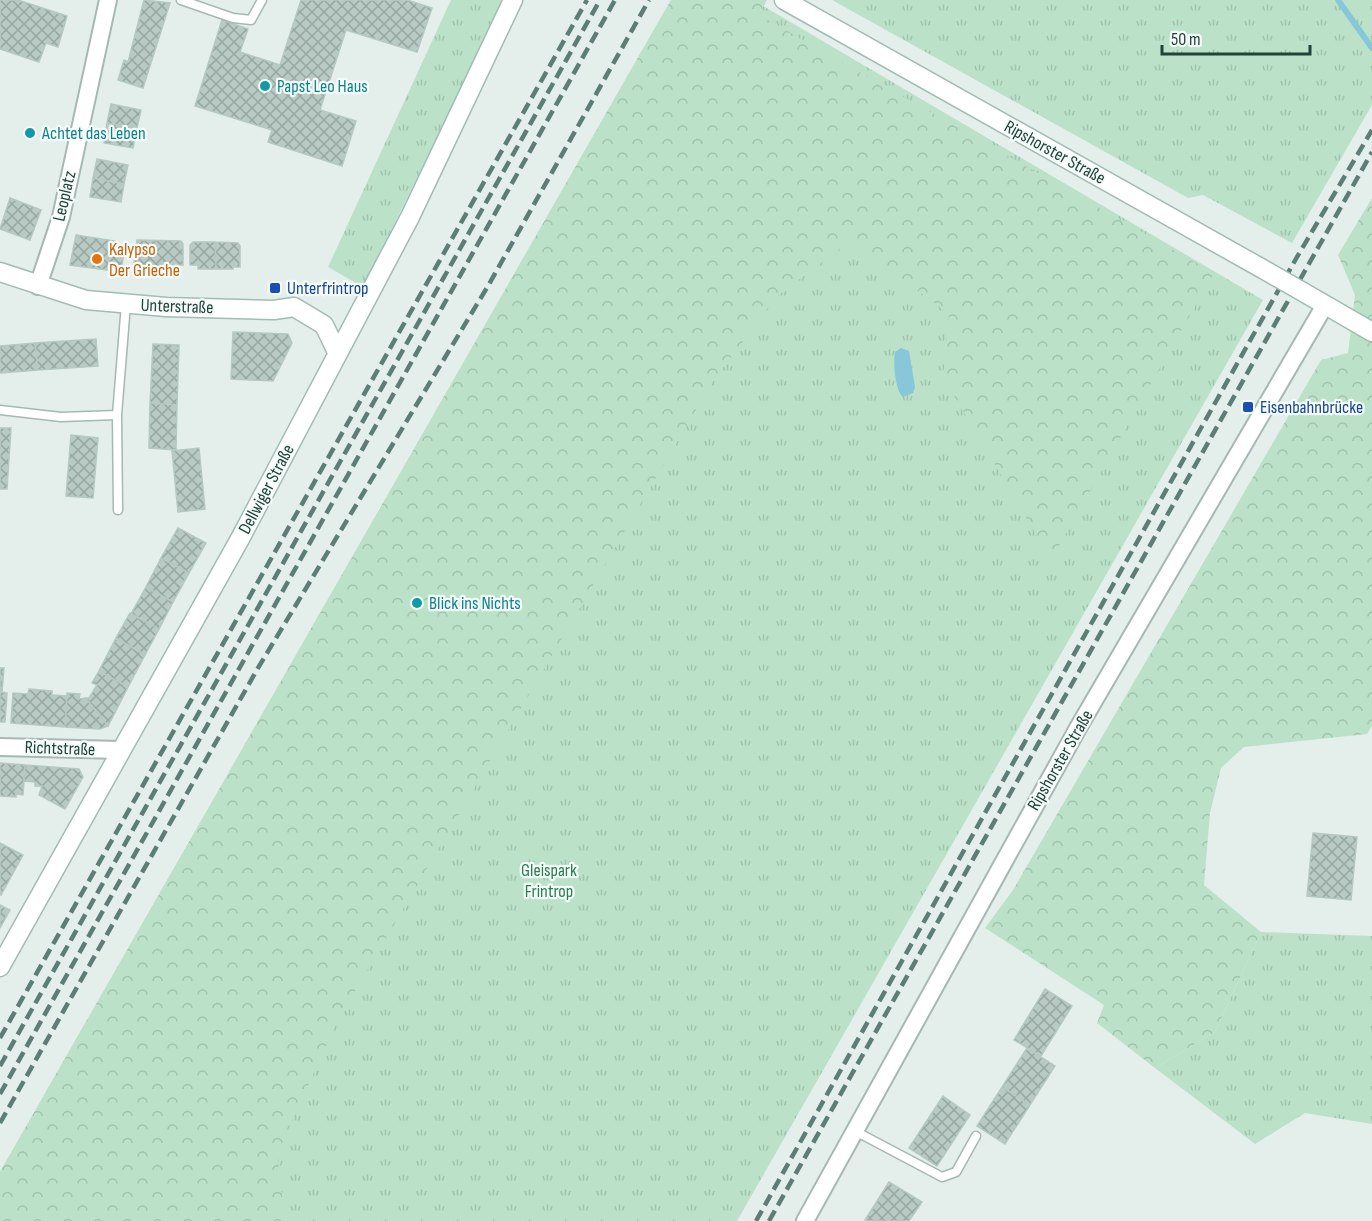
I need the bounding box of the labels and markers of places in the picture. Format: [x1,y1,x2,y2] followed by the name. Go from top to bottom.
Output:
[277,76,368,97] place label: Papst Leo Haus
[258,79,272,93] marker: Papst Leo Haus
[41,123,146,144] place label: Achtet das Leben
[23,126,37,140] marker: Achtet das Leben
[109,239,180,281] place label: Kalypso Der Grieche
[90,252,104,266] marker: Kalypso Der Grieche
[287,278,369,299] place label: Unterfrintrop
[268,281,282,295] marker: Unterfrintrop
[1260,397,1363,418] place label: Eisenbahnbrücke
[1241,400,1255,414] marker: Eisenbahnbrücke
[429,593,521,614] place label: Blick ins Nichts
[410,596,424,610] marker: Blick ins Nichts

